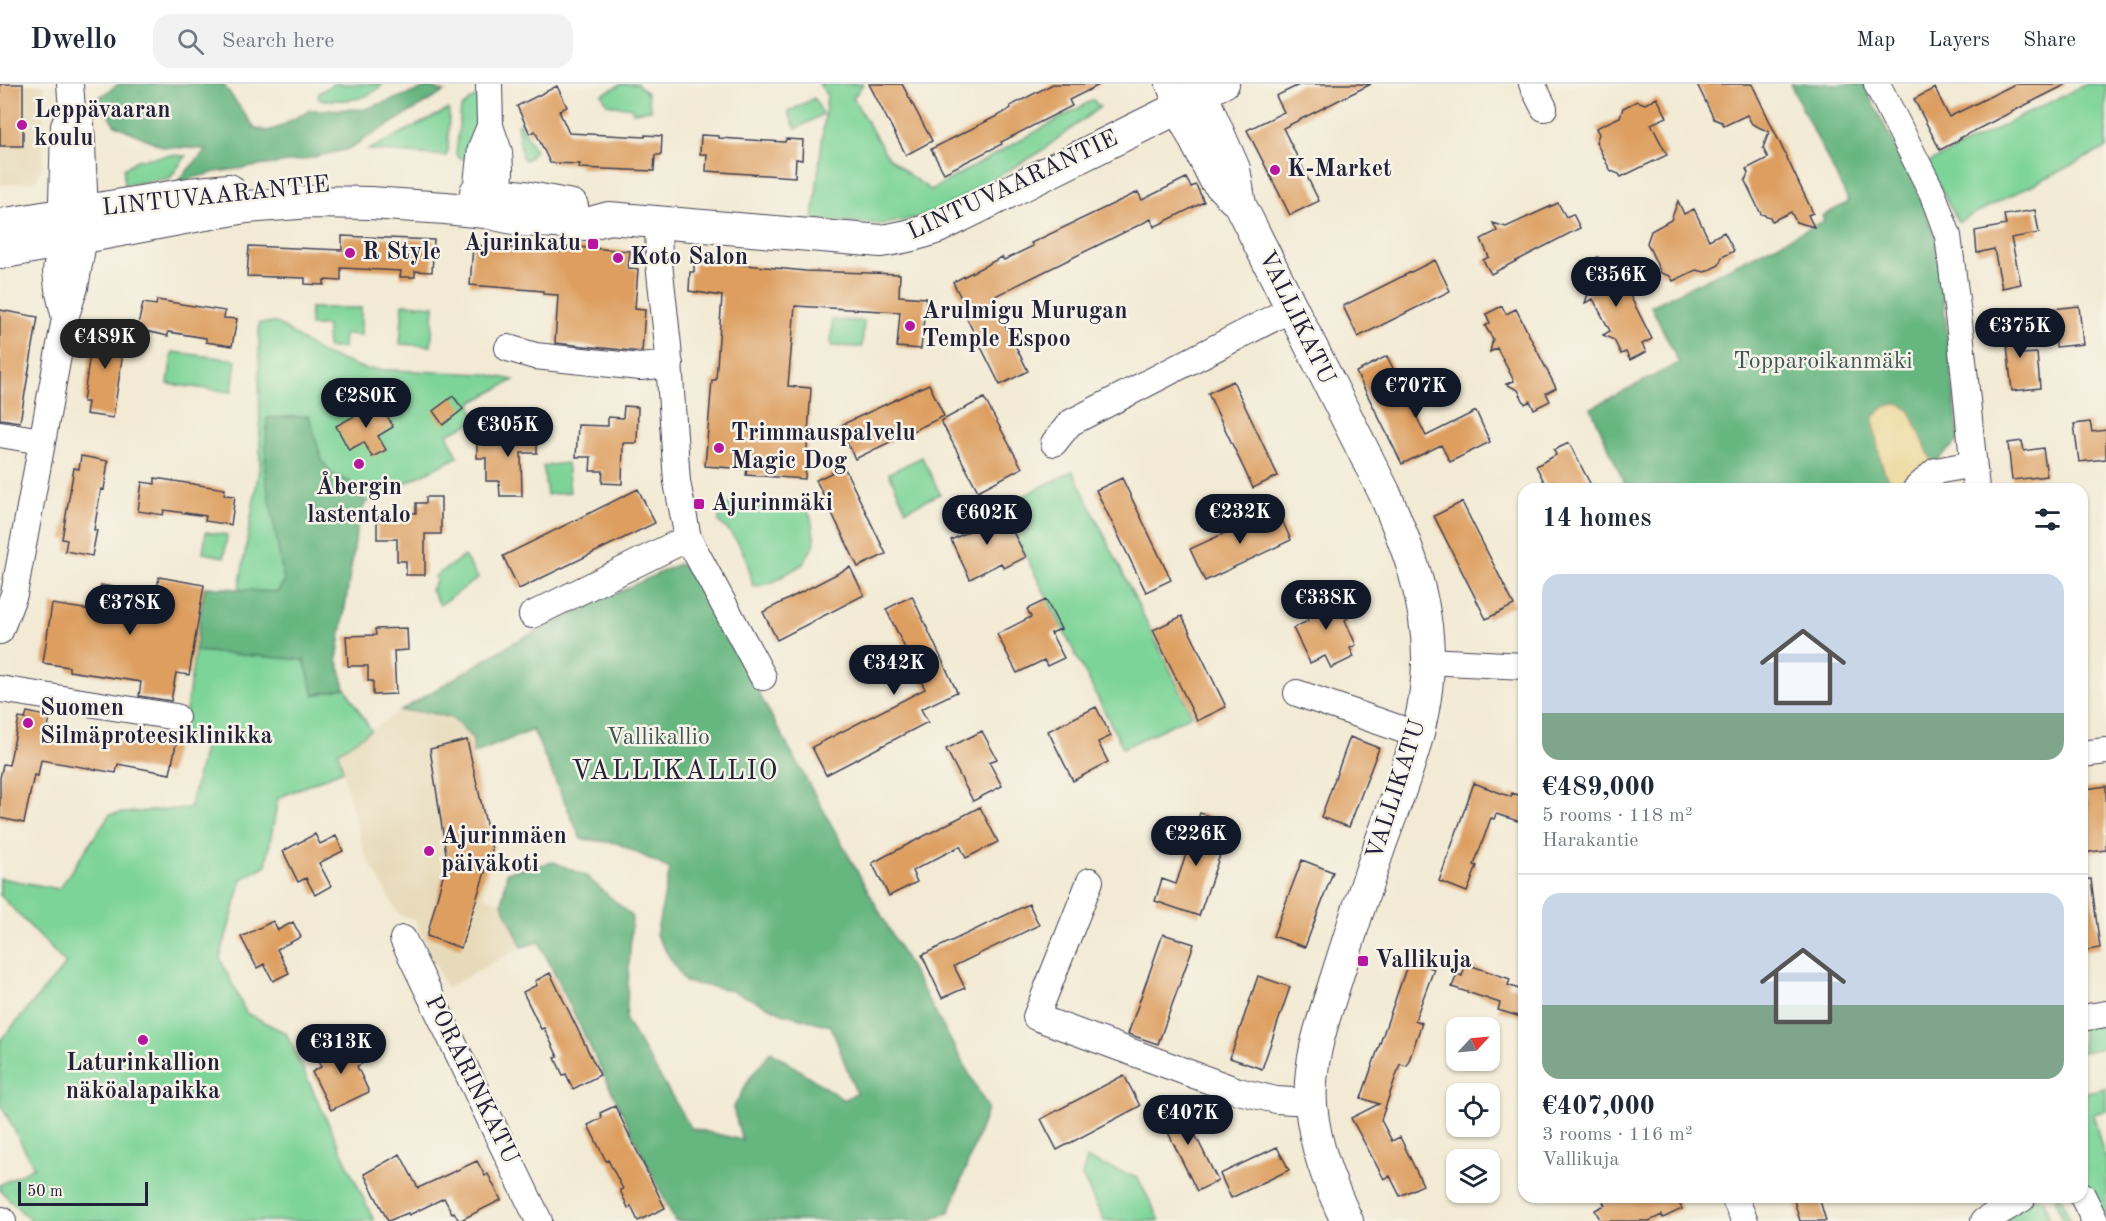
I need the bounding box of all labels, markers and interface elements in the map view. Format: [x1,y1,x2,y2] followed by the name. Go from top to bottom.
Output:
[153,14,573,68] search box
[174,25,207,58] icon: search
[30,27,117,55] text: Dwello
[222,30,334,52] text: Search here
[1856,30,1895,51] text: Map
[1928,30,1990,51] text: Layers
[2023,30,2076,51] text: Share
[34,99,171,151] place label: Leppävaaran koulu
[15,118,29,132] marker: Leppävaaran koulu
[904,127,1122,245] street label: LINTUVAARANTIE
[1287,158,1392,182] place label: K-Market
[1268,163,1282,177] marker: K-Market
[101,173,331,221] street label: LINTUVAARANTIE
[464,232,581,256] place label: Ajurinkatu
[586,237,600,251] marker: Ajurinkatu
[362,241,441,265] place label: R Style
[343,246,357,260] marker: R Style
[630,246,748,270] place label: Koto Salon
[1253,247,1339,389] street label: VALLIKATU
[611,251,625,265] marker: Koto Salon
[1574,257,1658,308] pin: €356K
[1585,266,1647,286] text: €356K
[922,300,1128,352] place label: Arulmigu Murugan Temple Espoo
[1978,308,2062,359] pin: €375K
[1989,317,2051,337] text: €375K
[63,319,147,370] pin: €489K
[903,319,917,333] marker: Arulmigu Murugan Temple Espoo
[74,328,136,348] text: €489K
[1733,350,1913,374] park label: Topparoikanmäki
[1374,368,1458,419] pin: €707K
[1385,377,1447,397] text: €707K
[324,378,408,429] pin: €280K
[335,387,397,407] text: €280K
[466,407,550,458] pin: €305K
[477,416,539,436] text: €305K
[731,422,916,474] place label: Trimmauspalvelu Magic Dog
[712,441,726,455] marker: Trimmauspalvelu Magic Dog
[352,457,366,471] marker: Åbergin lastentalo
[307,471,411,528] place label: Åbergin lastentalo
[711,492,833,516] place label: Ajurinmäki
[1198,494,1282,545] pin: €232K
[945,495,1029,546] pin: €602K
[692,497,706,511] marker: Ajurinmäki
[1209,503,1271,523] text: €232K
[2031,503,2064,536] icon: filters
[956,504,1018,524] text: €602K
[1542,506,1651,532] text: 14 homes
[1284,580,1368,631] pin: €338K
[88,585,172,636] pin: €378K
[1295,589,1357,609] text: €338K
[99,594,161,614] text: €378K
[1749,613,1857,721] icon: home
[852,645,936,696] pin: €342K
[863,654,925,674] text: €342K
[40,697,273,749] place label: Suomen Silmäproteesiklinikka
[21,716,35,730] marker: Suomen Silmäproteesiklinikka
[1363,717,1431,863] street label: VALLIKATU
[606,726,710,750] park label: Vallikallio
[571,758,779,785] district label: VALLIKALLIO
[1542,775,1655,801] text: €489,000
[1542,806,1692,826] text: 5 rooms · 118 m²
[1154,816,1238,867] pin: €226K
[441,825,567,877] place label: Ajurinmäen päiväkoti
[1165,825,1227,845] text: €226K
[1542,831,1638,851] text: Harakantie
[422,844,436,858] marker: Ajurinmäen päiväkoti
[1749,932,1857,1040] icon: home
[1375,949,1472,973] place label: Vallikuja
[1356,954,1370,968] marker: Vallikuja
[420,992,522,1168] street label: PORARINKATU
[1446,1017,1500,1071] north arrow
[1446,1017,1500,1203] map controls
[299,1024,383,1075] pin: €313K
[136,1033,150,1047] marker: Laturinkallion näköalapaikka
[310,1033,372,1053] text: €313K
[66,1052,220,1104] place label: Laturinkallion näköalapaikka
[1446,1083,1500,1137] button: locate
[1542,1094,1655,1120] text: €407,000
[1146,1095,1230,1146] pin: €407K
[1157,1104,1219,1124] text: €407K
[1542,1125,1692,1145] text: 3 rooms · 116 m²
[1446,1149,1500,1203] button: layers
[1542,1150,1619,1170] text: Vallikuja
[18,1179,148,1206] scale bar
[27,1184,63,1200] text: 50 m

